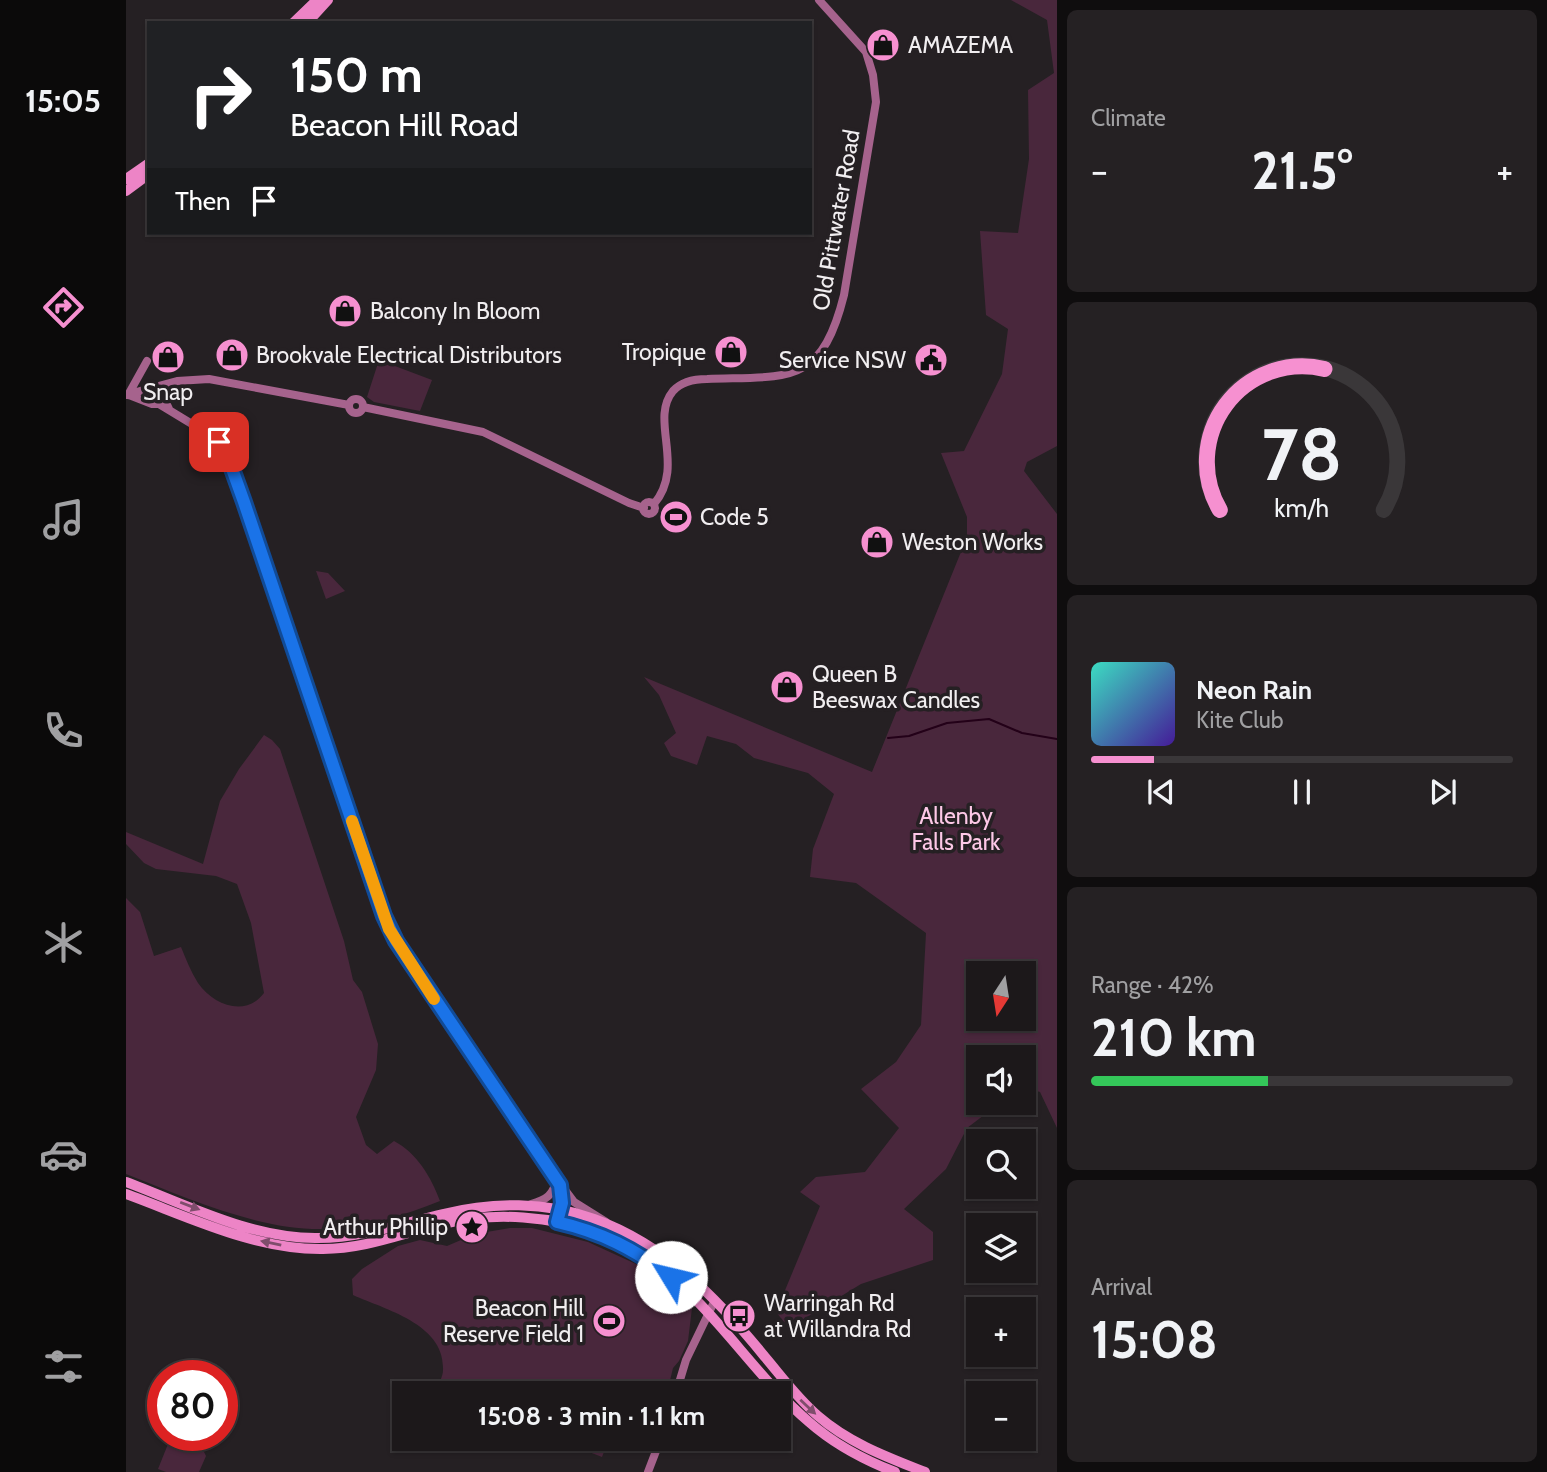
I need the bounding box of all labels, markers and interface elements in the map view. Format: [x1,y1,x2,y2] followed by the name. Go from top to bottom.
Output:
[864,26,902,64] shop icon: AMAZEMA
[908,31,1013,59] place label: AMAZEMA
[290,45,423,104] text: 150 m
[175,49,266,140] icon: right
[25,81,101,120] text: 15:05
[1091,104,1166,132] text: Climate
[290,105,519,144] text: Beacon Hill Road
[806,127,866,313] street label: Old Pittwater Road
[1251,139,1353,202] text: 21.5°
[1091,147,1108,194] text: −
[1496,147,1513,194] text: +
[245,182,283,220] icon: arrive
[175,185,231,217] text: Then
[39,283,88,332] icon: directions
[326,292,364,330] shop icon: Balcony In Bloom
[370,297,540,325] place label: Balcony In Bloom
[712,333,750,371] shop icon: Tropique
[213,336,251,374] shop icon: Brookvale Electrical Distributors
[149,338,187,376] shop icon: Snap
[622,338,706,366] place label: Tropique
[256,341,562,369] place label: Brookvale Electrical Distributors
[912,341,950,379] public building icon: Service NSW
[779,346,906,374] place label: Service NSW
[143,378,193,406] place label: Snap
[1261,410,1343,498] text: 78
[189,412,249,472] pin
[200,423,238,461] icon: arrive
[1275,492,1329,522] text: km/h
[39,495,88,544] icon: music
[657,498,695,536] sports icon: Code 5
[700,503,769,531] place label: Code 5
[858,523,896,561] shop icon: Weston Works
[902,528,1043,556] place label: Weston Works
[812,660,980,714] place label: Queen B Beeswax Candles
[768,668,806,706] shop icon: Queen B Beeswax Candles
[1196,674,1312,706] text: Neon Rain
[39,706,88,755] icon: phone
[1196,706,1283,734] text: Kite Club
[1142,773,1180,811] icon: previous
[1283,773,1321,811] icon: pause
[1424,773,1462,811] icon: next
[912,802,1001,856] park label: Allenby Falls Park
[39,918,88,967] icon: climate
[966,961,1036,1031] north arrow
[966,961,1036,1451] map controls
[1091,971,1214,999] text: Range · 42%
[1091,1006,1257,1069] text: 210 km
[966,1045,1036,1115] button: sound
[966,1129,1036,1199] button: search
[39,1130,88,1179] icon: car
[179,1201,200,1212] one-way arrow
[453,1208,491,1246] place icon: Arthur Phillip
[323,1213,448,1241] place label: Arthur Phillip
[966,1213,1036,1283] button: layers
[260,1238,282,1249] one-way arrow
[634,1240,708,1314] position arrow
[1091,1273,1152,1301] text: Arrival
[764,1289,911,1343] place label: Warringah Rd at Willandra Rd
[443,1294,585,1348] place label: Beacon Hill Reserve Field 1
[720,1297,758,1335] bus stop icon: Warringah Rd at Willandra Rd
[966,1297,1036,1367] button: +
[590,1302,628,1340] sports icon: Beacon Hill Reserve Field 1
[1091,1308,1218,1371] text: 15:08
[39,1342,88,1391] icon: filters
[147,1360,238,1451] speed limit sign: 80
[966,1381,1036,1451] button: −
[799,1398,816,1414] one-way arrow
[478,1400,705,1432] text: 15:08 · 3 min · 1.1 km

